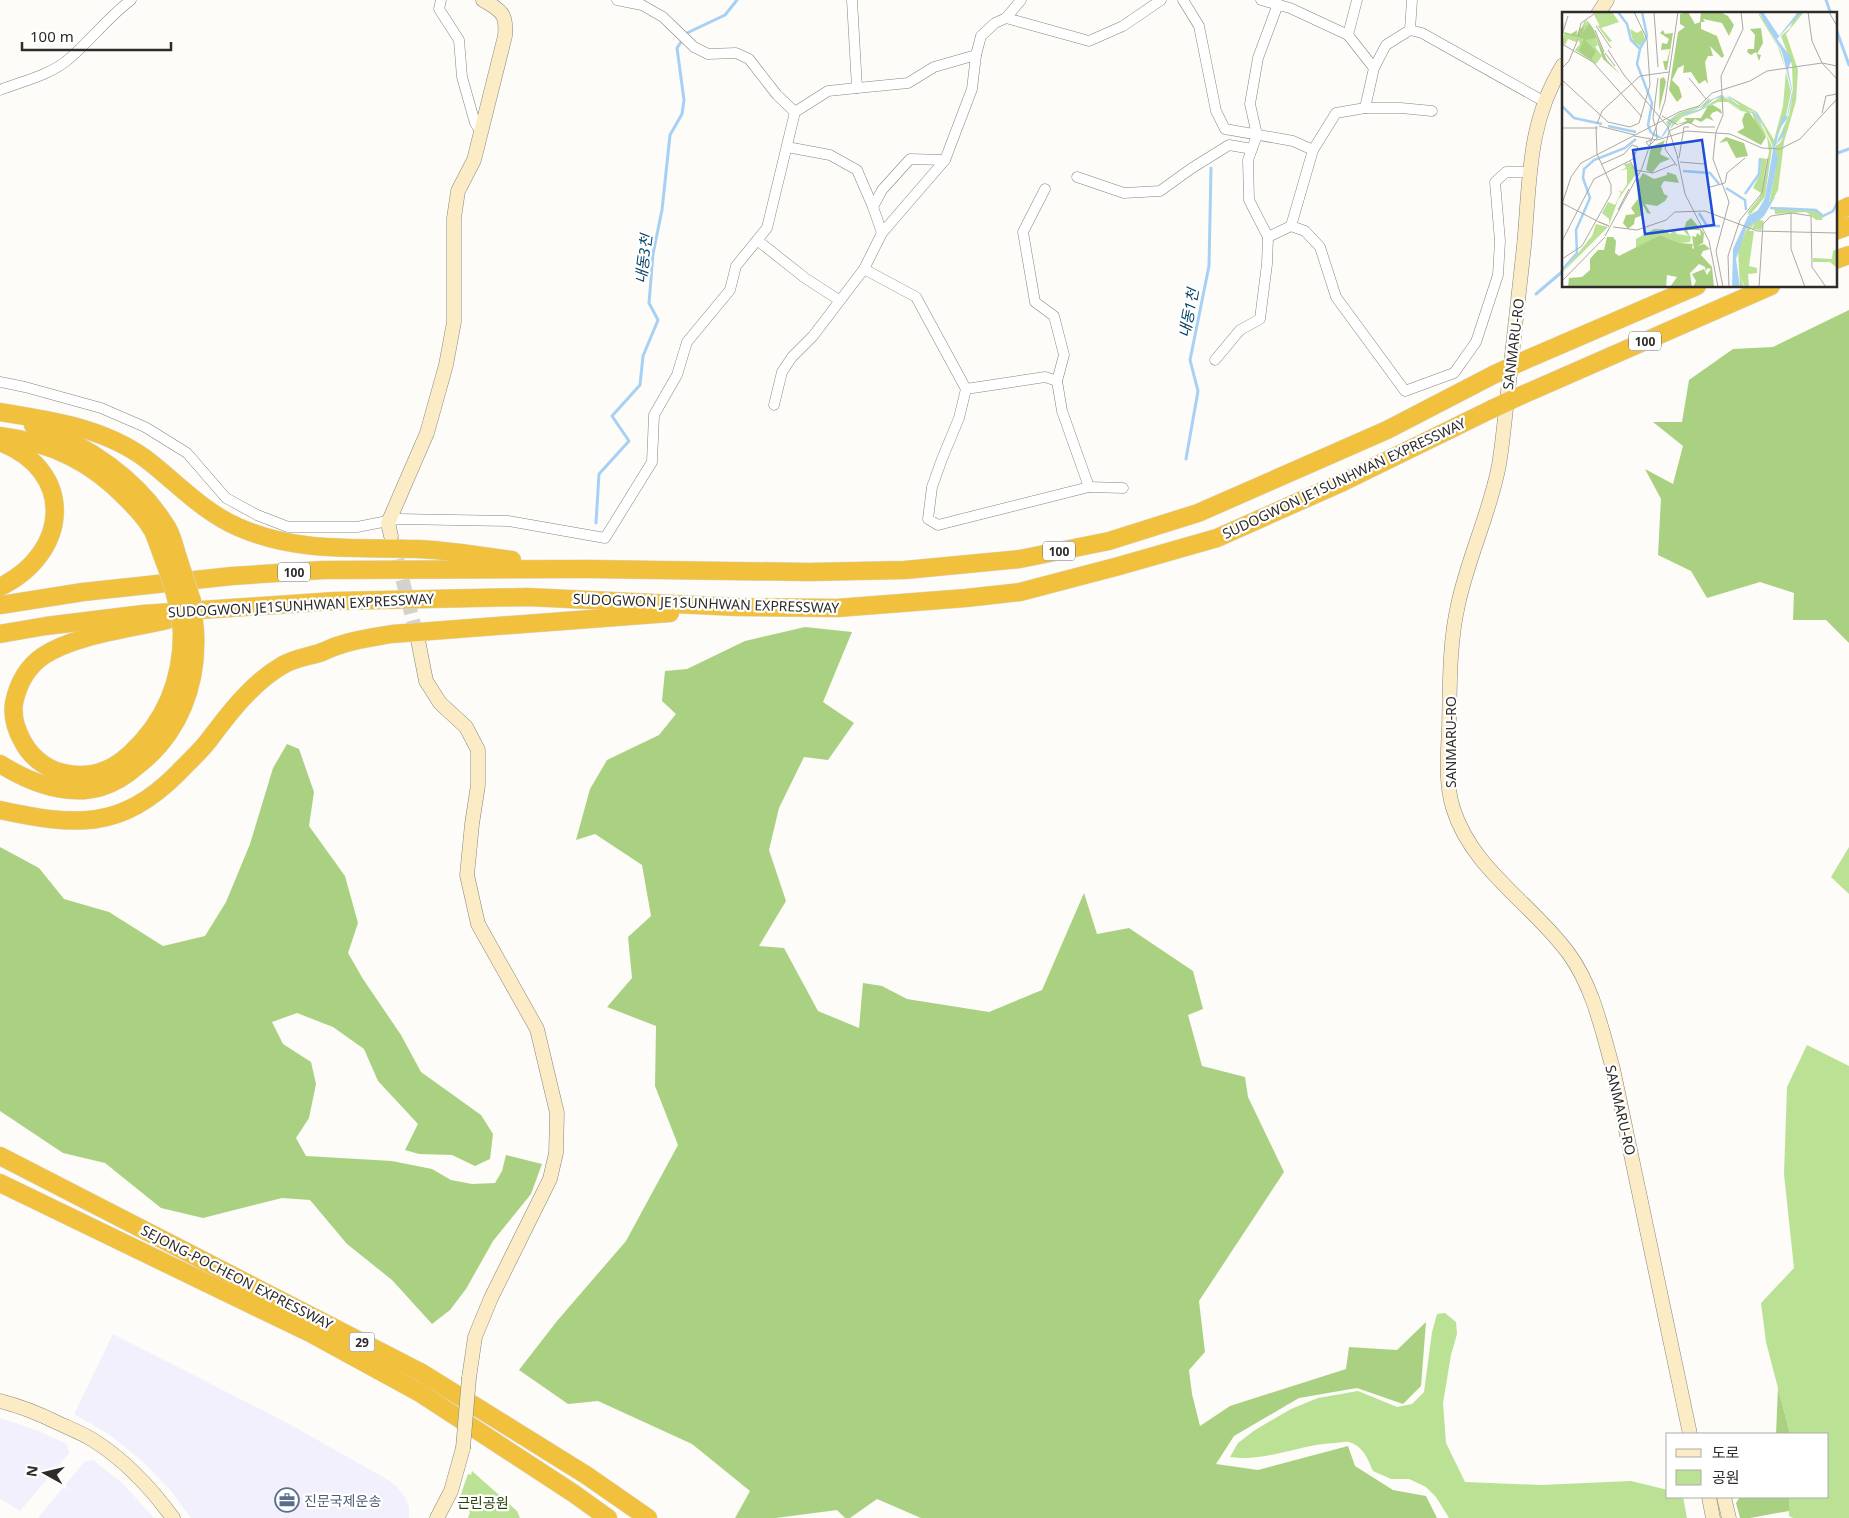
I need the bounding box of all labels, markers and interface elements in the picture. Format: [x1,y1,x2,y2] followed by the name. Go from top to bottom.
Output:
[1562,12,1836,288] inset map
[22,20,171,52] scale bar
[30,26,74,46] text: 100 m
[630,231,656,285] water label: 내동3천
[1173,285,1203,339] water label: 내동1천
[1498,297,1528,391] street label: SANMARU-RO
[1629,332,1661,351] road number: 100
[1219,413,1469,543] street label: SUDOGWON JE1SUNHWAN EXPRESSWAY
[1043,542,1075,560] road number: 100
[278,562,310,582] road number: 100
[167,589,435,621] street label: SUDOGWON JE1SUNHWAN EXPRESSWAY
[573,589,840,617] street label: SUDOGWON JE1SUNHWAN EXPRESSWAY
[1441,696,1460,788] street label: SANMARU-RO
[1601,1063,1641,1157] street label: SANMARU-RO
[138,1220,336,1334] street label: SEJONG-POCHEON EXPRESSWAY
[350,1332,374,1351] road number: 29
[1666,1433,1829,1498] legend
[1712,1442,1740,1462] text: 도로
[20,1448,70,1498] north arrow
[21,1464,42,1478] text: N
[1712,1467,1740,1487] text: 공원
[274,1487,300,1513] office icon: 진문국제운송
[304,1491,381,1510] place label: 진문국제운송
[457,1493,509,1512] park label: 근린공원

